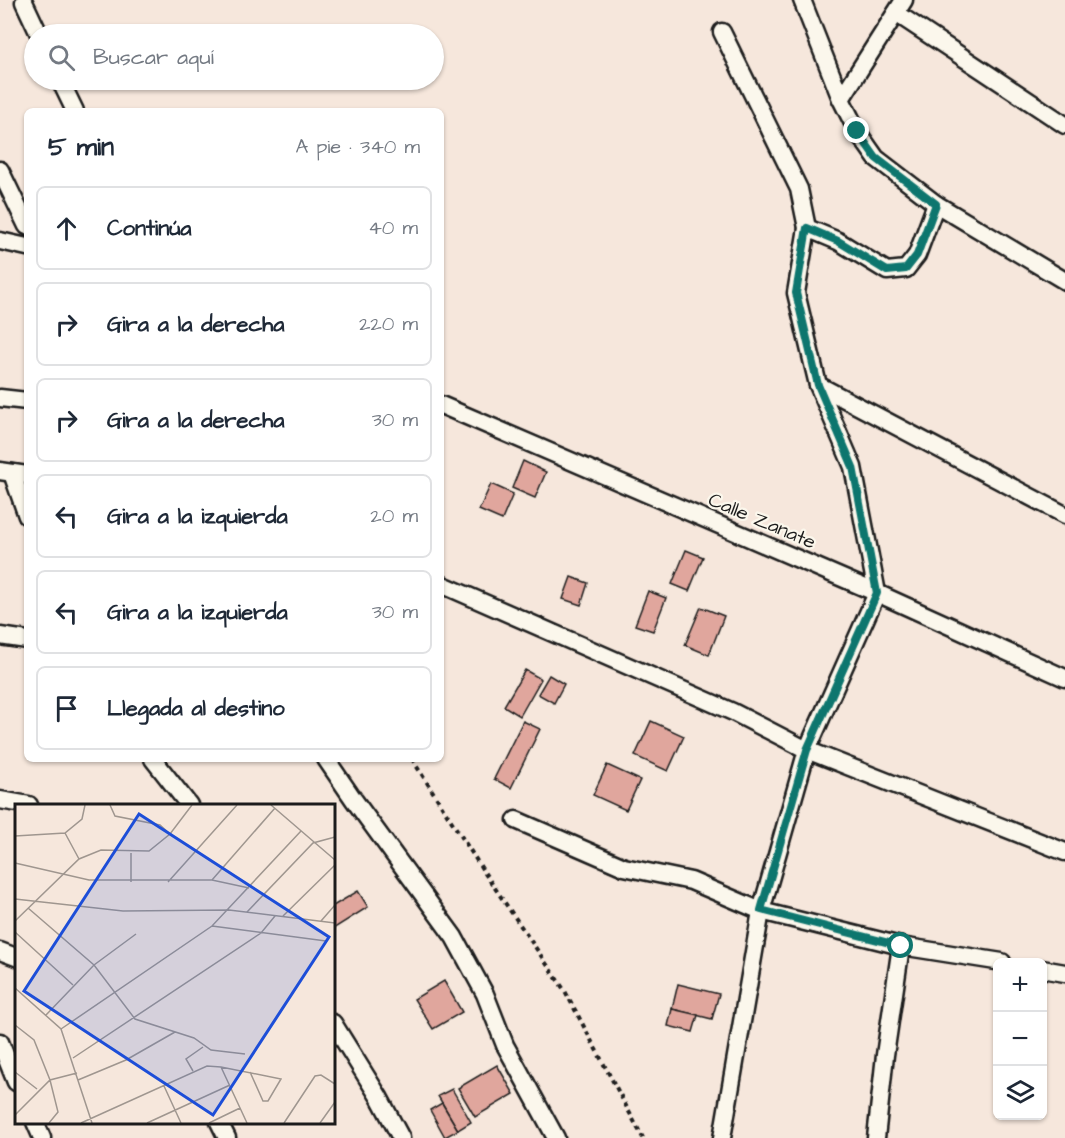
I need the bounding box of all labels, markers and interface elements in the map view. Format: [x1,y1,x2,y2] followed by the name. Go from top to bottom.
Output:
[24,24,444,90] search box
[45,41,78,74] icon: search
[93,42,214,73] text: Buscar aquí
[843,117,869,143] route end
[48,129,114,165] text: 5 min
[295,133,420,161] text: A pie · 340 m
[50,212,83,245] icon: ahead
[107,213,192,244] text: Continúa
[368,214,418,242] text: 40 m
[50,308,83,341] icon: right
[107,309,284,340] text: Gira a la derecha
[359,310,418,338] text: 220 m
[50,404,83,437] icon: right
[107,405,284,436] text: Gira a la derecha
[372,406,418,434] text: 30 m
[704,486,820,556] street label: Calle Zanate
[50,500,83,533] icon: left
[107,501,288,532] text: Gira a la izquierda
[370,502,418,530] text: 20 m
[50,596,83,629] icon: left
[107,597,288,628] text: Gira a la izquierda
[372,598,418,626] text: 30 m
[50,692,83,725] icon: arrive
[107,693,285,724] text: Llegada al destino
[15,804,334,1123] inset map
[887,932,913,958] route start
[993,958,1047,1120] map controls
[993,958,1047,1012] button: +
[993,1012,1047,1066] button: −
[993,1066,1047,1120] button: layers

